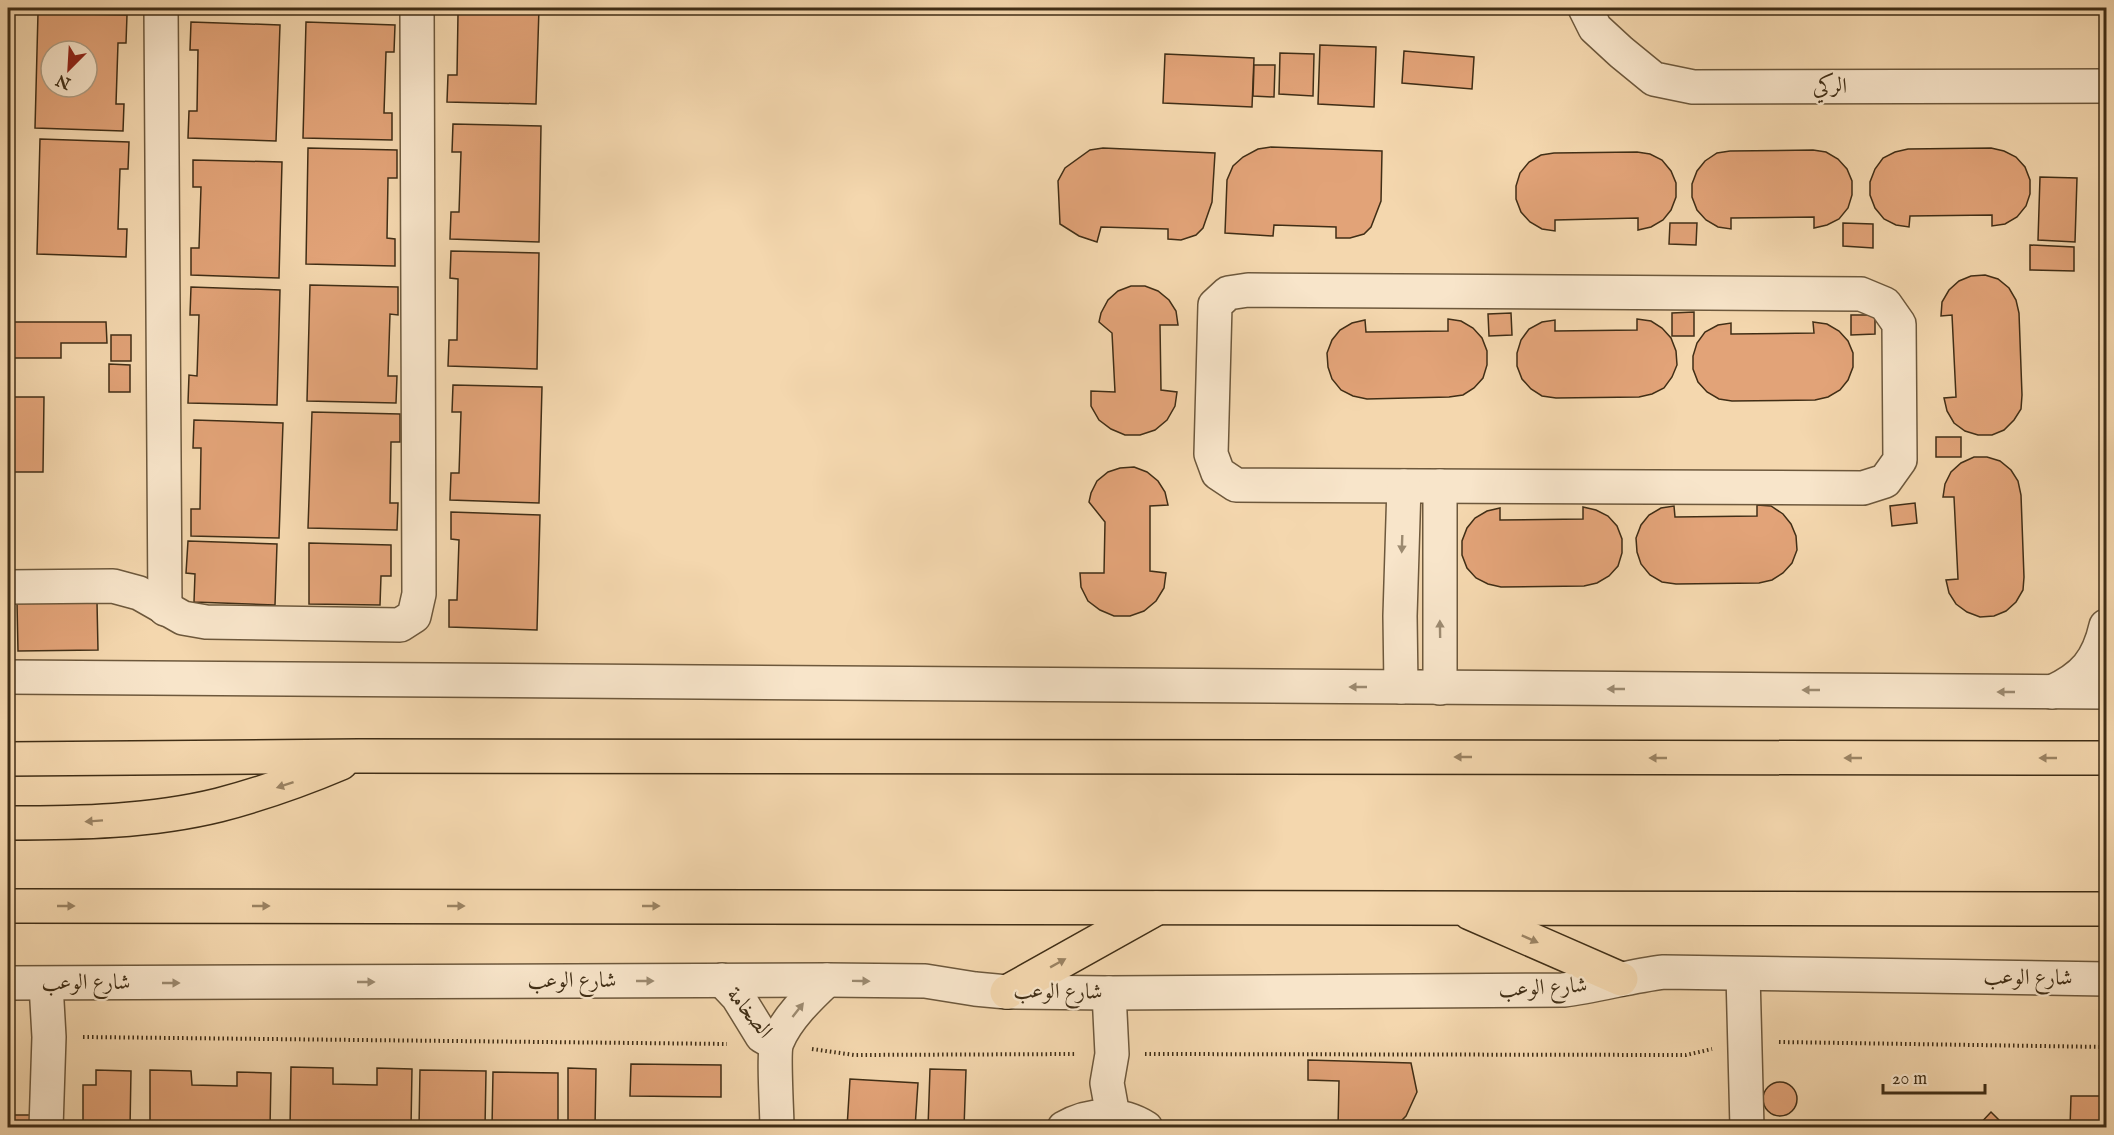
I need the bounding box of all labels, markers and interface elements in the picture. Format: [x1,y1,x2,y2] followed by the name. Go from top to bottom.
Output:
[39,39,99,99] north arrow
[53,69,75,93] text: N
[1813,72,1847,104] street label: الركي
[1398,535,1407,554] one-way arrow
[1435,620,1445,639] one-way arrow
[1349,682,1368,692] one-way arrow
[1607,684,1626,694] one-way arrow
[1802,686,1821,695] one-way arrow
[1997,687,2016,697] one-way arrow
[1454,752,1473,762] one-way arrow
[1649,753,1668,763] one-way arrow
[1844,753,1863,763] one-way arrow
[2039,753,2058,763] one-way arrow
[276,781,294,790] one-way arrow
[85,816,104,826] one-way arrow
[56,901,75,911] one-way arrow
[251,901,270,911] one-way arrow
[446,901,465,911] one-way arrow
[641,901,660,911] one-way arrow
[1522,934,1540,944] one-way arrow
[1050,958,1067,968] one-way arrow
[1983,963,2073,996] street label: شارع الوعب
[527,967,617,998] street label: شارع الوعب
[41,969,131,1000] street label: شارع الوعب
[1498,972,1588,1007] street label: شارع الوعب
[635,976,654,986] one-way arrow
[851,976,870,985] one-way arrow
[356,977,375,987] one-way arrow
[1013,977,1103,1010] street label: شارع الوعب
[161,978,180,988] one-way arrow
[720,982,778,1044] street label: الصخامة
[792,1002,805,1018] one-way arrow
[1883,1057,1985,1095] scale bar
[1892,1068,1927,1091] text: 20 m

